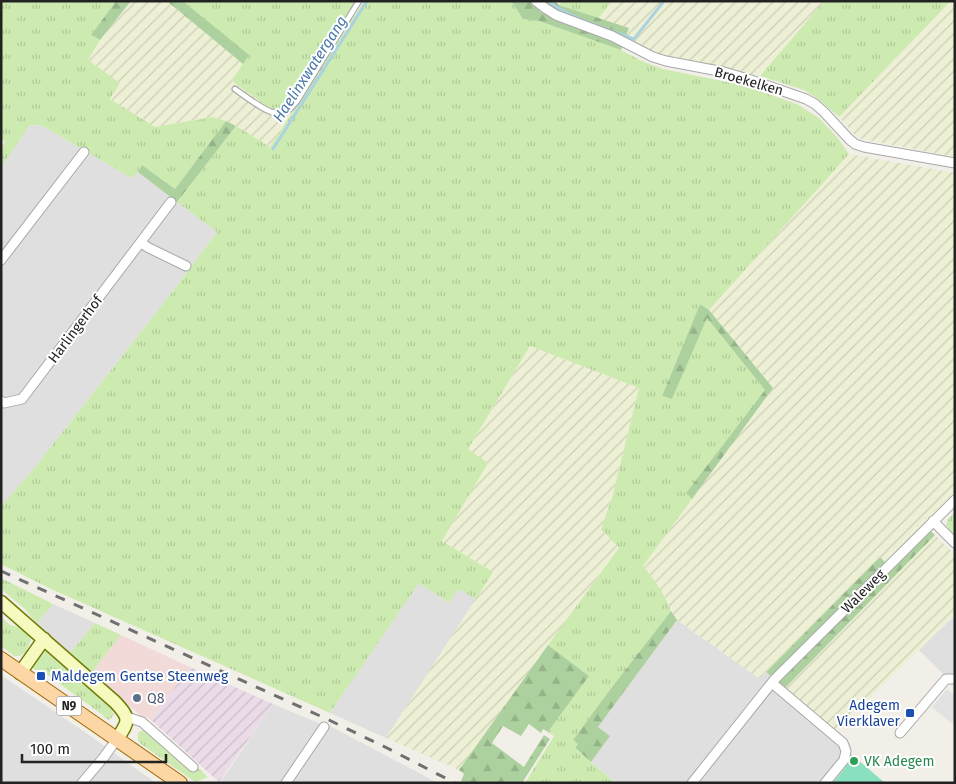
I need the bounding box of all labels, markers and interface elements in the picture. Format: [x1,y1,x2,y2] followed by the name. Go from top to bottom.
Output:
[269,13,351,125] water label: Haelinxwatergang
[712,64,785,99] street label: Broekelken
[45,291,107,366] street label: Harlingerhof
[838,565,889,617] street label: Waleweg
[51,668,229,685] place label: Maldegem Gentse Steenweg
[35,670,47,682] marker: Maldegem Gentse Steenweg
[147,690,165,707] place label: Q8
[131,692,143,704] marker: Q8
[56,696,82,716] road number: N9
[837,697,901,730] place label: Adegem Vierklaver
[904,707,916,719] marker: Adegem Vierklaver
[22,732,166,764] scale bar
[30,740,70,758] text: 100 m
[864,753,934,770] place label: VK Adegem
[848,755,860,767] marker: VK Adegem

